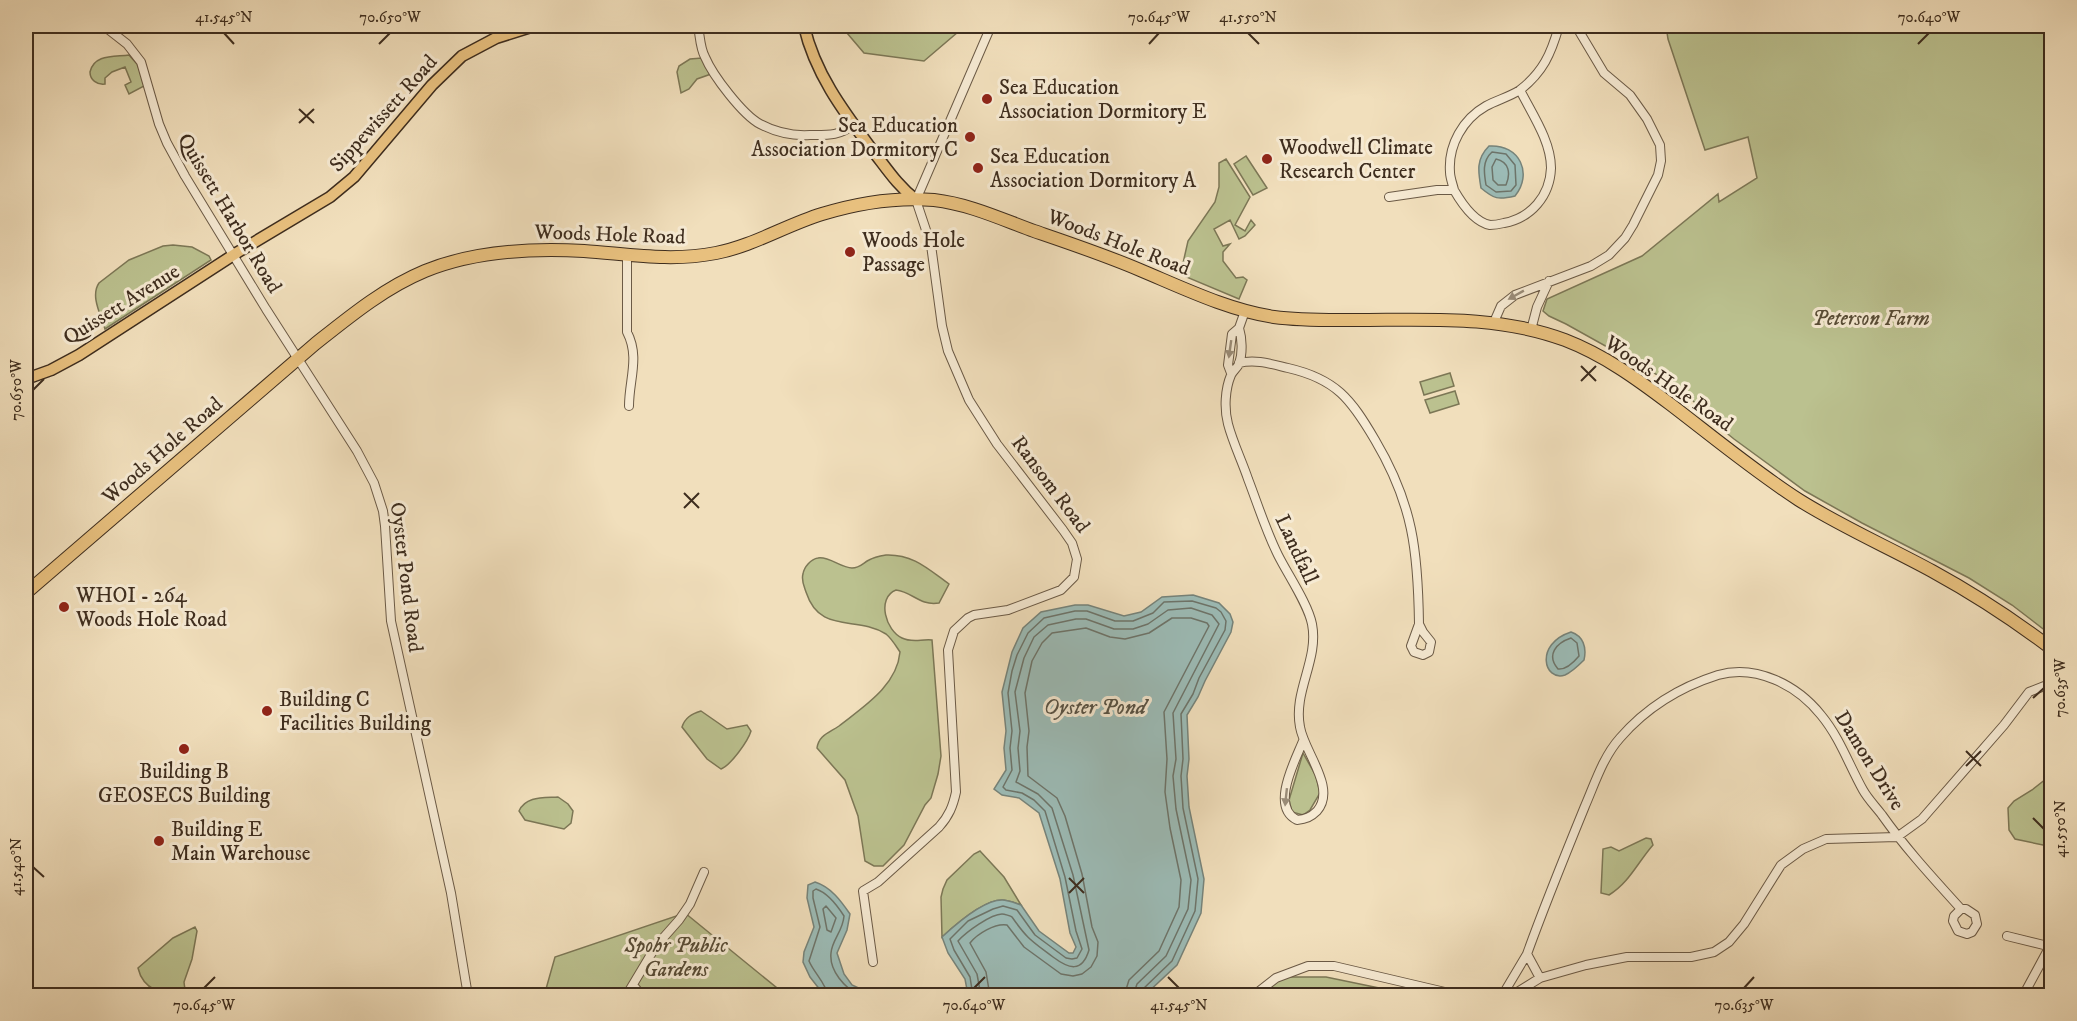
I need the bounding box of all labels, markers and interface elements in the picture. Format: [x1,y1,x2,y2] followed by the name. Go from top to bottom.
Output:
[195,8,253,27] text: 41.545°N
[359,8,421,27] text: 70.650°W
[1128,8,1190,27] text: 70.645°W
[1219,8,1277,27] text: 41.550°N
[1898,8,1961,27] text: 70.640°W
[324,49,444,178] street label: Sippewissett Road
[999,75,1207,125] place label: Sea Education Association Dormitory E
[980,92,994,106] marker: Sea Education Association Dormitory E
[751,113,958,163] place label: Sea Education Association Dormitory C
[171,129,287,299] street label: Quissett Harbor Road
[963,130,977,144] marker: Sea Education Association Dormitory C
[1278,135,1433,185] place label: Woodwell Climate Research Center
[990,144,1197,194] place label: Sea Education Association Dormitory A
[1260,152,1274,166] marker: Woodwell Climate Research Center
[971,161,985,175] marker: Sea Education Association Dormitory A
[1043,203,1194,282] street label: Woods Hole Road
[533,219,686,251] street label: Woods Hole Road
[861,228,965,278] place label: Woods Hole Passage
[843,245,857,259] marker: Woods Hole Passage
[59,259,185,351] street label: Quissett Avenue
[1507,290,1524,300] one-way arrow
[1812,306,1930,332] park label: Peterson Farm
[1598,329,1738,438] street label: Woods Hole Road
[1226,340,1235,359] one-way arrow
[7,359,26,421] text: 70.650°W
[96,391,229,511] street label: Woods Hole Road
[1005,431,1095,539] street label: Ransom Road
[384,501,428,654] street label: Oyster Pond Road
[1269,511,1324,589] street label: Landfall
[75,583,227,633] place label: WHOI - 264 Woods Hole Road
[57,600,71,614] marker: WHOI - 264 Woods Hole Road
[2051,658,2070,717] text: 70.635°W
[279,687,432,737] place label: Building C Facilities Building
[1044,694,1150,721] water label: Oyster Pond
[260,704,274,718] marker: Building C Facilities Building
[1828,706,1910,815] street label: Damon Drive
[177,742,191,756] marker: Building B GEOSECS Building
[98,759,271,809] place label: Building B GEOSECS Building
[1281,787,1291,806] one-way arrow
[2051,800,2070,858] text: 41.550°N
[171,817,311,867] place label: Building E Main Warehouse
[152,834,166,848] marker: Building E Main Warehouse
[7,838,26,896] text: 41.540°N
[624,933,728,983] park label: Spohr Public Gardens
[173,996,235,1015] text: 70.645°W
[943,996,1006,1015] text: 70.640°W
[1150,996,1208,1015] text: 41.545°N
[1715,996,1774,1015] text: 70.635°W

